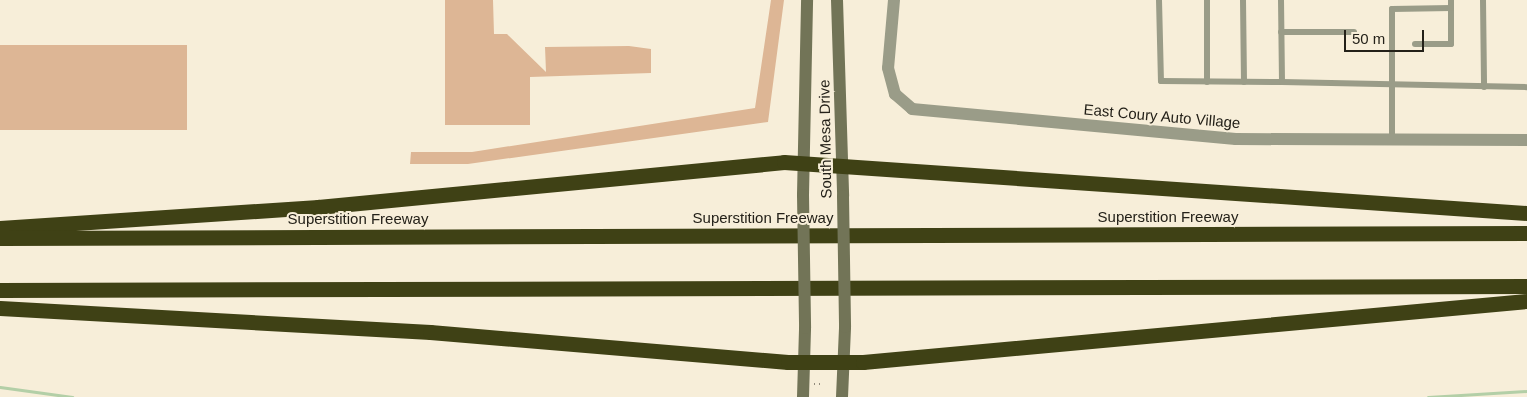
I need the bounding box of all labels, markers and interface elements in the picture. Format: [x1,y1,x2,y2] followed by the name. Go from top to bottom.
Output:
[1347,20,1427,52] scale bar
[1352,30,1385,47] text: 50 m
[815,79,835,199] street label: South Mesa Drive
[1082,100,1242,132] street label: East Coury Auto Village
[1098,208,1238,226] street label: Superstition Freeway
[693,209,833,227] street label: Superstition Freeway
[288,210,428,228] street label: Superstition Freeway

